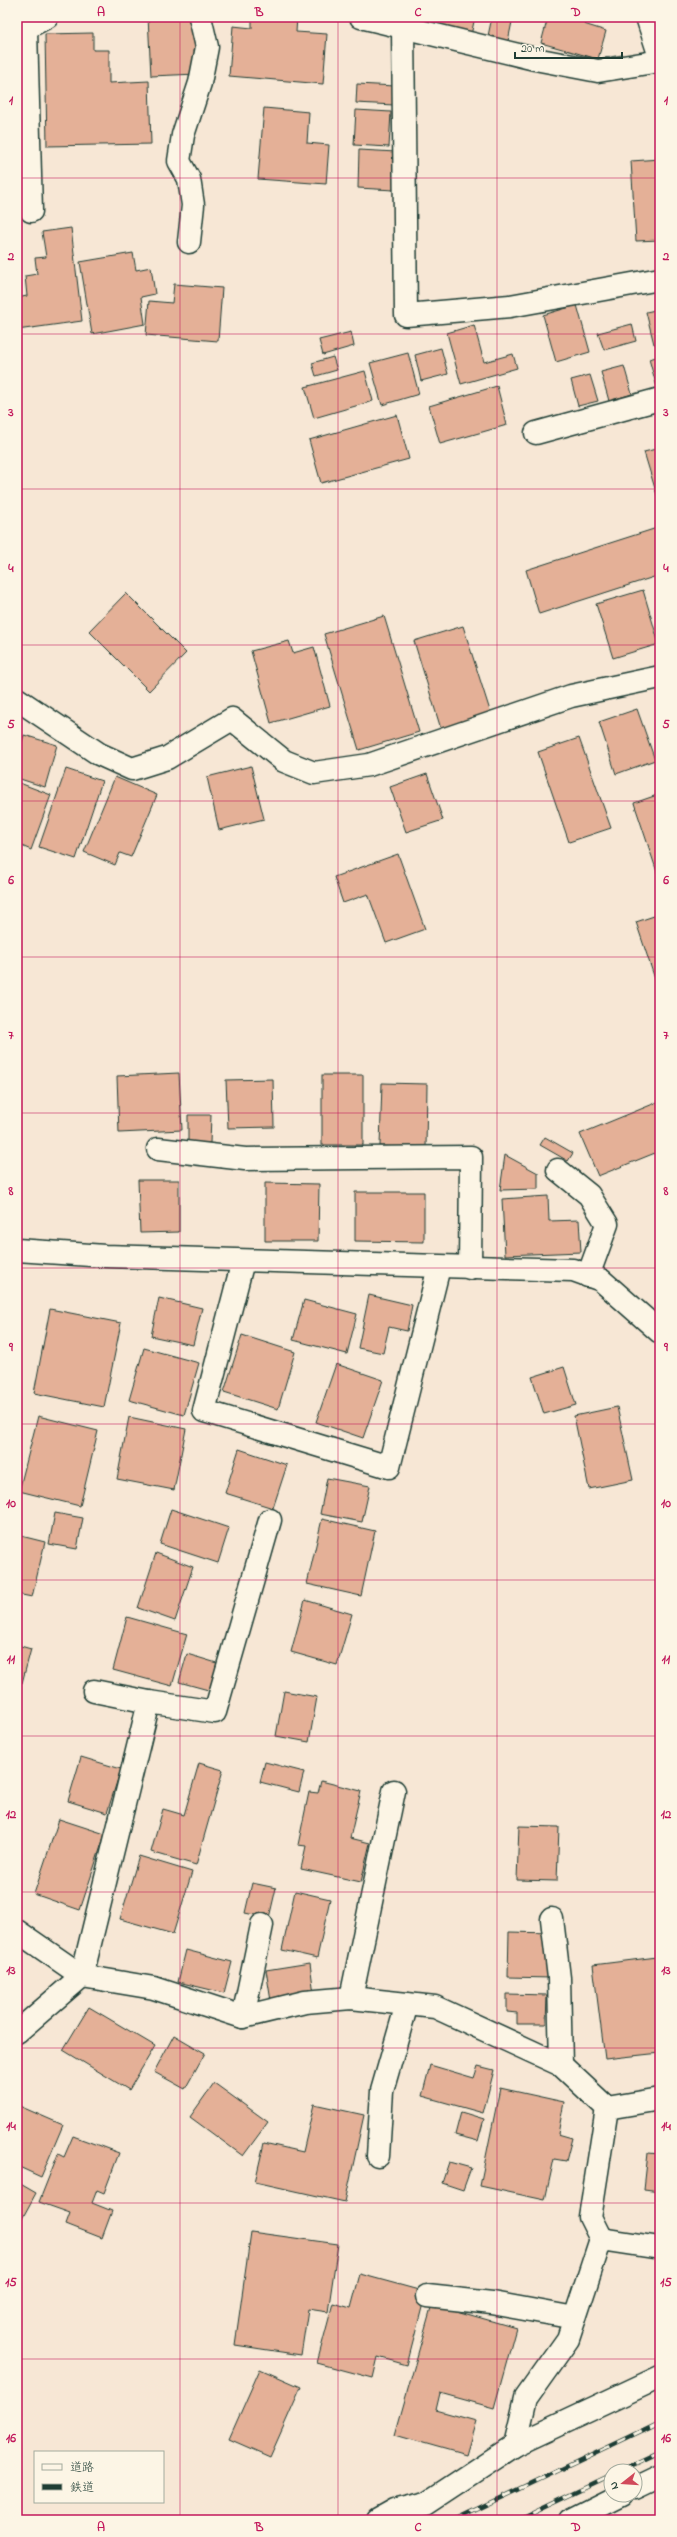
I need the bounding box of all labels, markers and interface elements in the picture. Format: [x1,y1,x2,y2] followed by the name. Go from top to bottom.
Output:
[97,3,105,22] text: A
[254,3,264,22] text: B
[414,3,422,22] text: C
[570,3,581,22] text: D
[515,34,622,60] scale bar
[521,40,544,58] text: 20 m
[9,91,14,110] text: 1
[664,91,669,110] text: 1
[7,247,15,266] text: 2
[662,247,670,266] text: 2
[7,403,14,422] text: 3
[662,403,669,422] text: 3
[7,559,14,578] text: 4
[662,559,669,578] text: 4
[7,715,15,734] text: 5
[662,715,670,734] text: 5
[7,871,14,890] text: 6
[662,871,669,890] text: 6
[8,1026,14,1045] text: 7
[663,1026,669,1045] text: 7
[8,1182,14,1201] text: 8
[663,1182,669,1201] text: 8
[8,1338,14,1357] text: 9
[663,1338,669,1357] text: 9
[6,1494,16,1513] text: 10
[661,1494,671,1513] text: 10
[7,1650,16,1669] text: 11
[662,1650,671,1669] text: 11
[6,1805,17,1824] text: 12
[661,1805,672,1824] text: 12
[6,1961,16,1980] text: 13
[661,1961,671,1980] text: 13
[6,2117,16,2136] text: 14
[661,2117,671,2136] text: 14
[5,2273,17,2292] text: 15
[660,2273,672,2292] text: 15
[6,2429,16,2448] text: 16
[661,2429,671,2448] text: 16
[34,2451,164,2503] legend
[70,2459,94,2477] text: 道路
[603,2463,643,2503] north arrow
[70,2479,94,2497] text: 鉄道
[606,2480,623,2492] text: N
[97,2518,105,2537] text: A
[254,2518,264,2537] text: B
[414,2518,422,2537] text: C
[570,2518,581,2537] text: D

